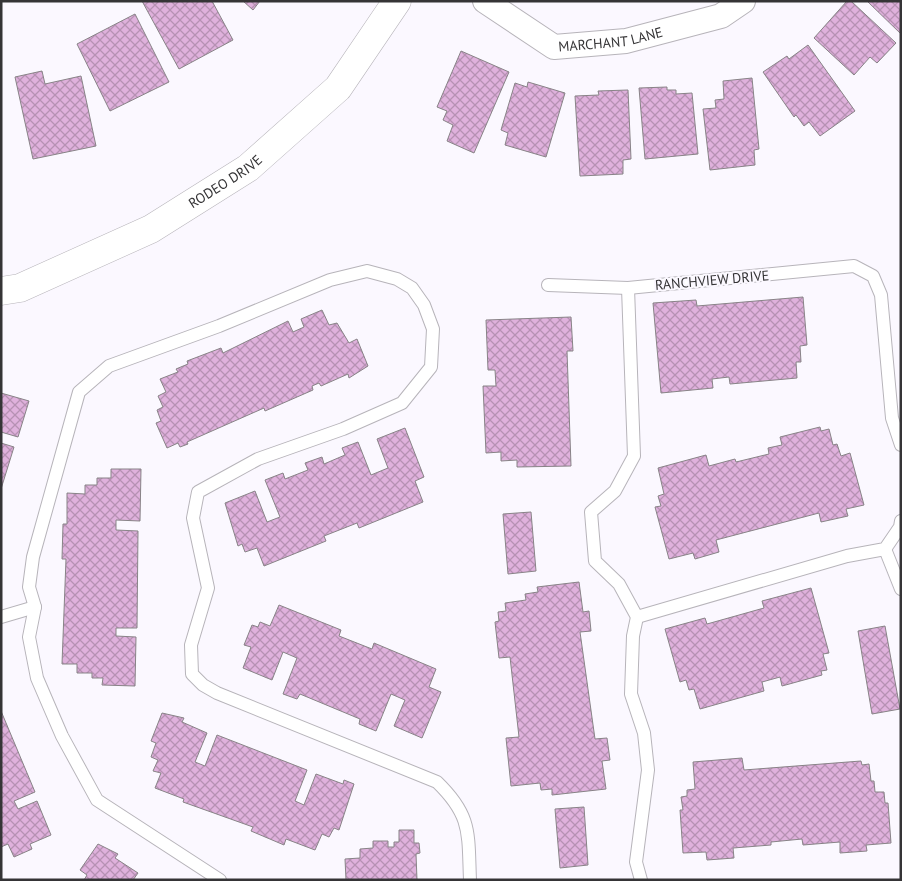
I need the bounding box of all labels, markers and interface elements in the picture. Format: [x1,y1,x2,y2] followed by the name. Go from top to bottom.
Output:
[558,23,665,56] street label: MARCHANT LANE
[185,151,266,212] street label: RODEO DRIVE
[654,266,770,294] street label: RANCHVIEW DRIVE

